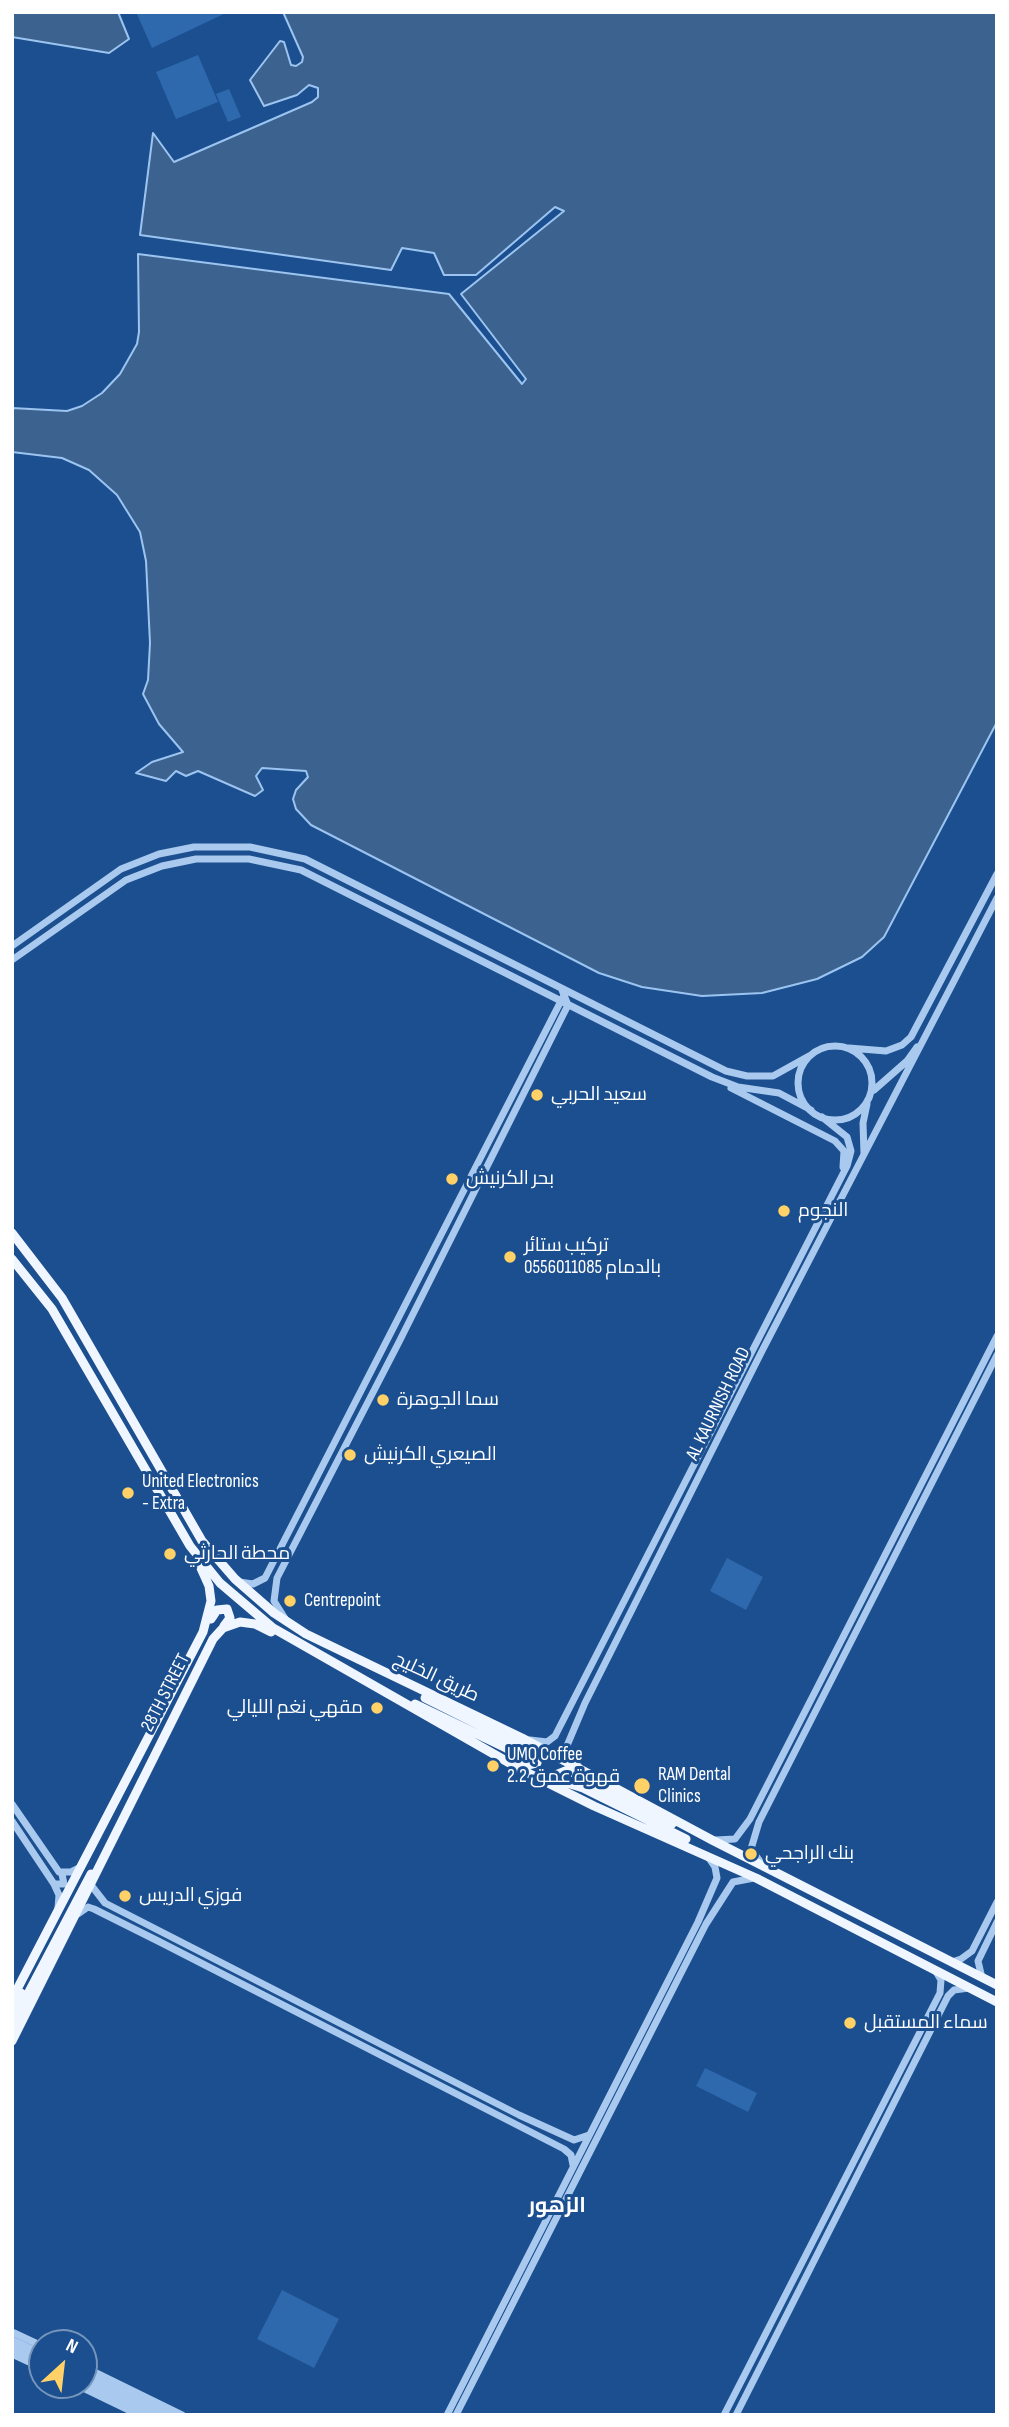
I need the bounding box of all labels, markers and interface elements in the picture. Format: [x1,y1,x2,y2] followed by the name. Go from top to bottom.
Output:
[551,1084,647,1106] place label: سعيد الحربي
[529,1087,545,1103] marker: سعيد الحربي
[466,1168,554,1190] place label: بحر الكرنيش
[444,1171,460,1187] marker: بحر الكرنيش
[798,1200,848,1222] place label: النجوم
[776,1203,792,1219] marker: النجوم
[524,1235,661,1279] place label: تركيب ستائر بالدمام 0556011085
[502,1249,518,1265] marker: تركيب ستائر بالدمام 0556011085
[682,1344,756,1464] street label: AL KAURNISH ROAD
[397,1389,499,1411] place label: سما الجوهرة
[375,1392,391,1408] marker: سما الجوهرة
[364,1444,497,1466] place label: الصيعري الكرنيش
[342,1447,358,1463] marker: الصيعري الكرنيش
[142,1471,259,1515] place label: United Electronics - Extra
[120,1485,136,1501] marker: United Electronics - Extra
[184,1543,290,1565] place label: محطة الحارثي
[162,1546,178,1562] marker: محطة الحارثي
[304,1590,381,1612] place label: Centrepoint
[282,1593,298,1609] marker: Centrepoint
[390,1648,482,1708] street label: طريق الخليج
[137,1650,195,1736] street label: 28TH STREET
[227,1697,363,1719] place label: مقهي نغم الليالي
[369,1700,385,1716] marker: مقهي نغم الليالي
[507,1744,620,1788] place label: UMQ Coffee 2.2 قهوة عمق
[485,1758,501,1774] marker: UMQ Coffee 2.2 قهوة عمق
[658,1764,731,1808] place label: RAM Dental Clinics
[632,1776,652,1796] marker: RAM Dental Clinics
[765,1843,854,1865] place label: بنك الراجحي
[743,1846,759,1862] marker: بنك الراجحي
[139,1885,242,1907] place label: فوزي الدريس
[117,1888,133,1904] marker: فوزي الدريس
[864,2012,988,2034] place label: سماء المستقبل
[842,2015,858,2031] marker: سماء المستقبل
[528,2194,586,2220] district label: الزهور
[28,2329,98,2399] north arrow
[62,2334,82,2359] text: N

